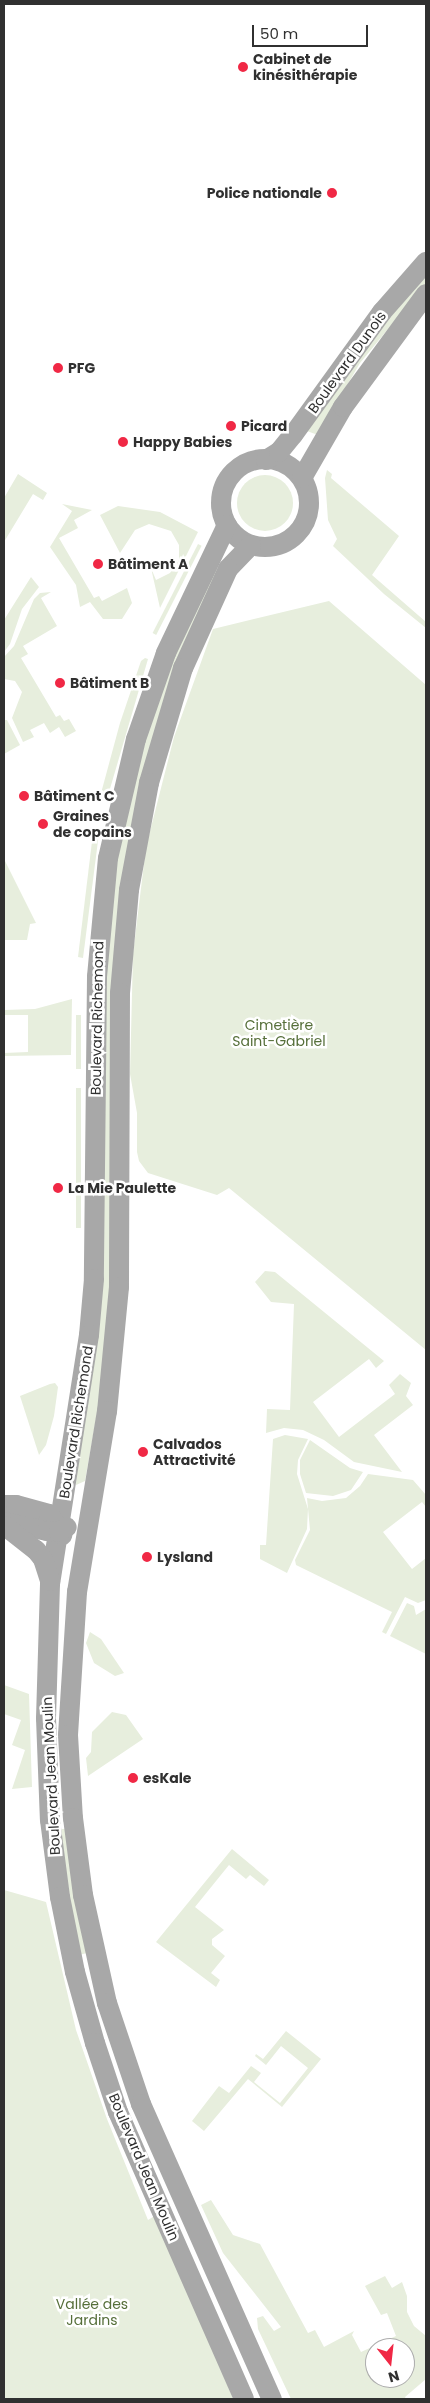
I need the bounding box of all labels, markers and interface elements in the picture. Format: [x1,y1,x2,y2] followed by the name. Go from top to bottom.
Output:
[255,15,371,47] scale bar
[260,23,298,44] text: 50 m
[253,51,357,84] place label: Cabinet de kinésithérapie
[237,61,249,73] marker: Cabinet de kinésithérapie
[207,185,322,201] place label: Police nationale
[326,187,338,199] marker: Police nationale
[304,308,390,416] street label: Boulevard Dunois
[68,360,95,376] place label: PFG
[52,362,64,374] marker: PFG
[241,418,287,434] place label: Picard
[225,420,237,432] marker: Picard
[133,434,232,450] place label: Happy Babies
[117,436,129,448] marker: Happy Babies
[108,556,188,572] place label: Bâtiment A
[92,558,104,570] marker: Bâtiment A
[70,675,149,691] place label: Bâtiment B
[54,677,66,689] marker: Bâtiment B
[34,788,115,804] place label: Bâtiment C
[18,790,30,802] marker: Bâtiment C
[53,808,132,840] place label: Graines de copains
[37,818,49,830] marker: Graines de copains
[87,941,107,1095] street label: Boulevard Richemond
[232,1017,326,1050] park label: Cimetière Saint-Gabriel
[68,1180,176,1196] place label: La Mie Paulette
[52,1182,64,1194] marker: La Mie Paulette
[56,1345,96,1499] street label: Boulevard Richemond
[153,1436,236,1468] place label: Calvados Attractivité
[137,1446,149,1458] marker: Calvados Attractivité
[157,1549,213,1565] place label: Lysland
[141,1551,153,1563] marker: Lysland
[38,1696,64,1856] street label: Boulevard Jean Moulin
[143,1770,191,1786] place label: esKale
[127,1772,139,1784] marker: esKale
[105,2091,183,2243] street label: Boulevard Jean Moulin
[56,2296,128,2328] park label: Vallée des Jardins
[365,2338,415,2388] north arrow
[386,2365,402,2388] text: N

